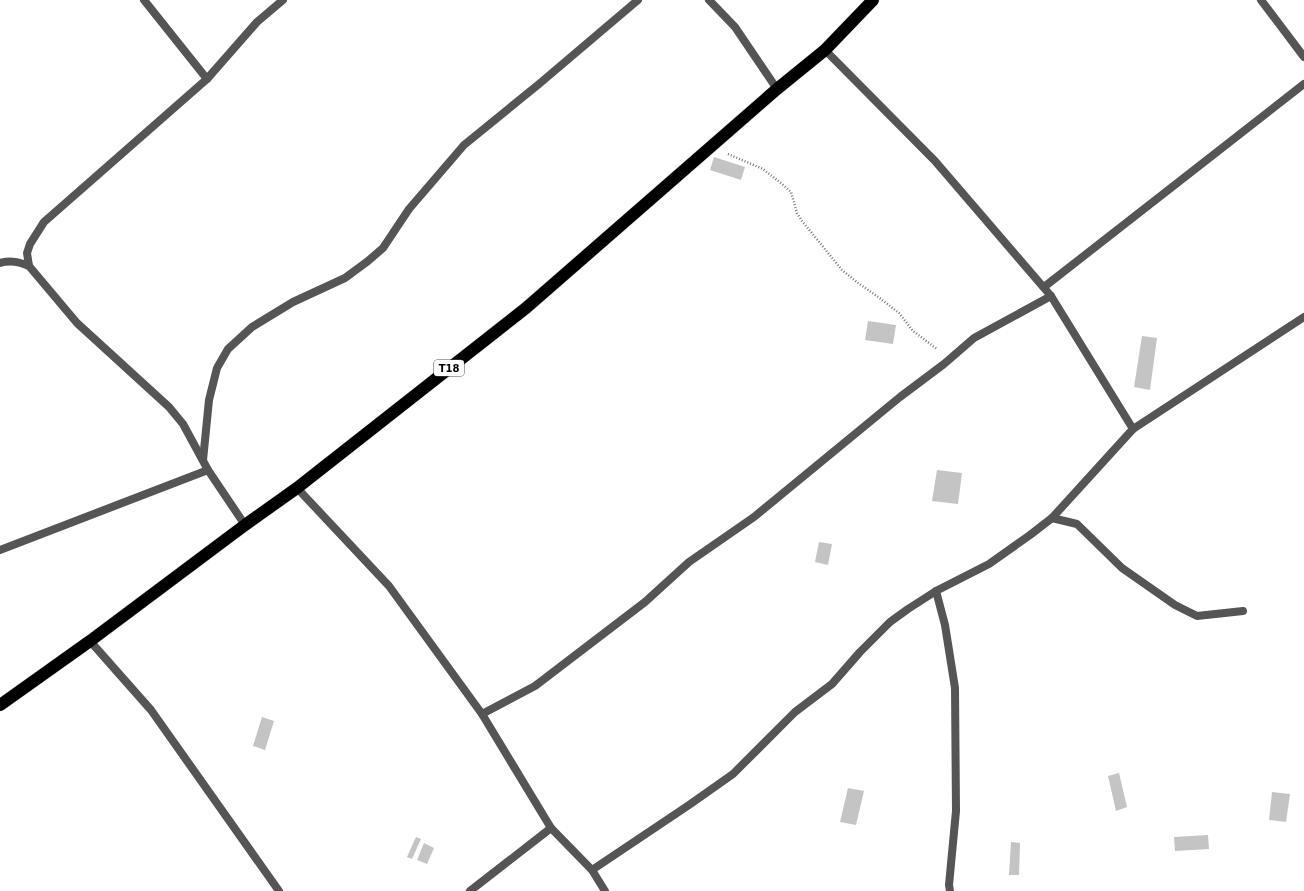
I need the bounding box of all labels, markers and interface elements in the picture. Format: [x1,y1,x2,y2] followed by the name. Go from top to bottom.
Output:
[434,360,464,376] road number: T18

